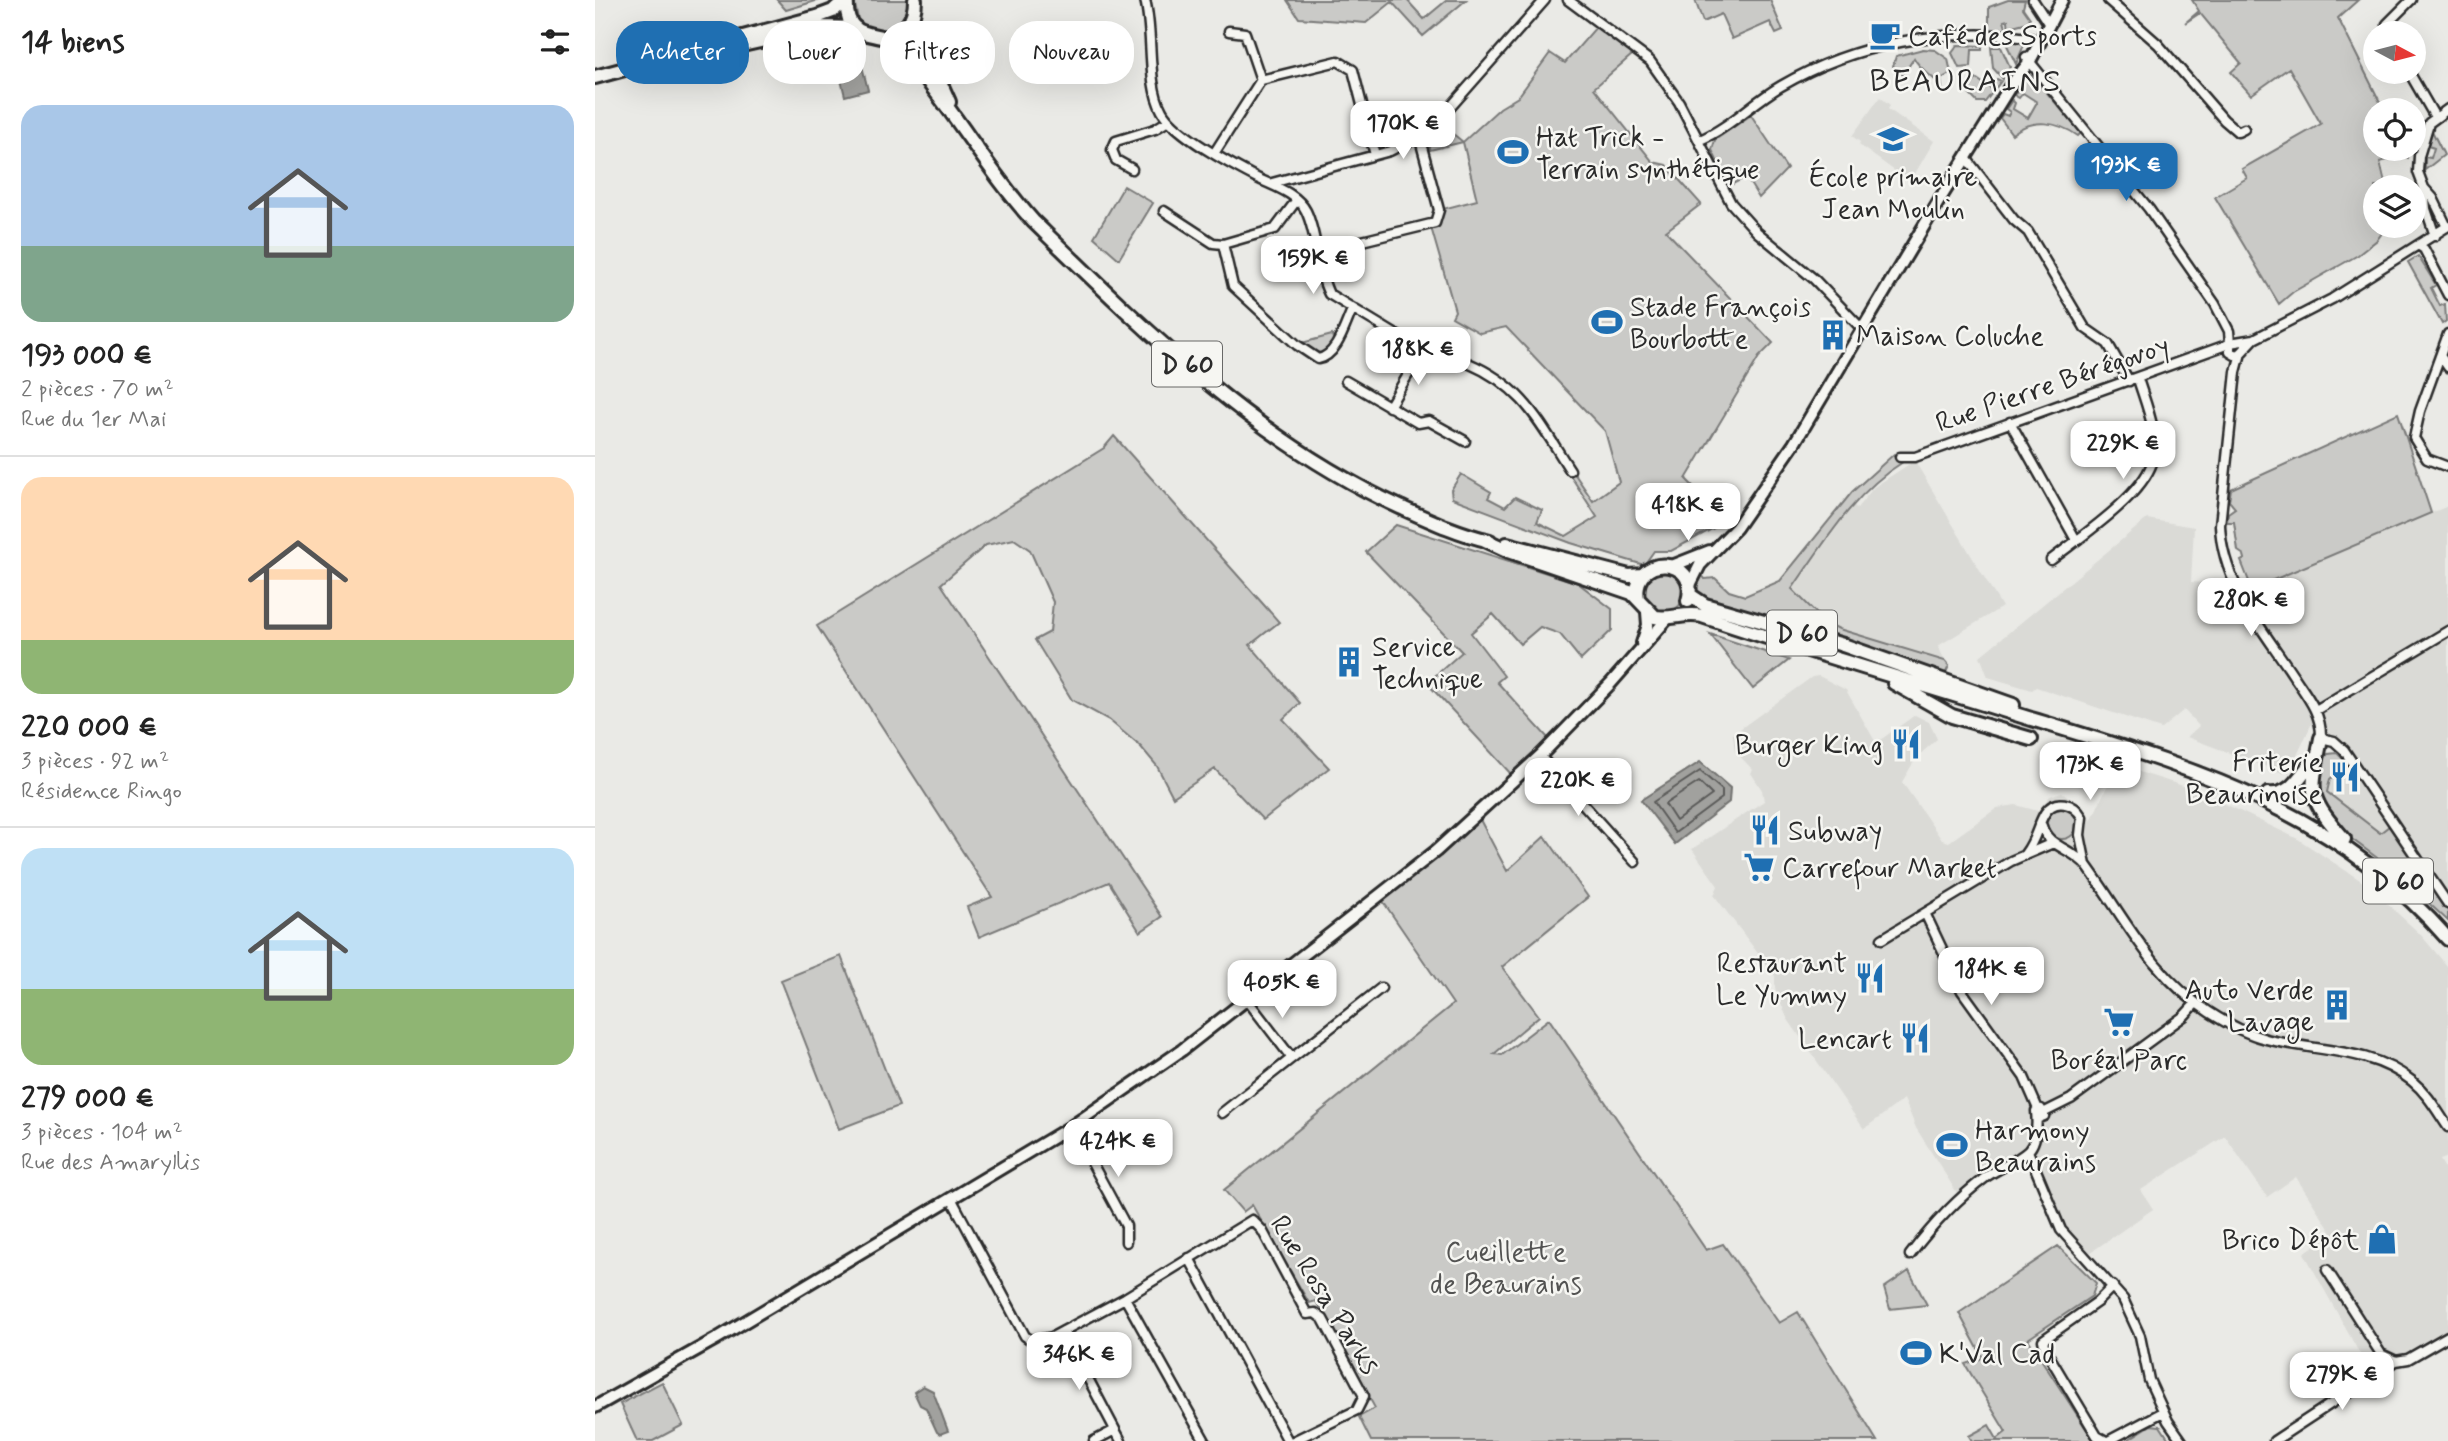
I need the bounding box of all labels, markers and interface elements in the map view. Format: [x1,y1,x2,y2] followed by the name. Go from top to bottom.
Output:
[1868,18,1902,52] cafe icon: Café des Sports
[1908,19,2097,56] place label: Café des Sports
[616,21,749,84] chip: Acheter
[763,21,866,84] chip: Louer
[880,21,995,84] chip: Filtres
[1009,21,1134,84] chip: Nouveau
[2363,21,2425,84] north arrow
[2363,21,2426,238] map controls
[21,23,125,62] text: 14 biens
[536,23,574,61] icon: filters
[1870,61,2062,103] district label: BEAURAINS
[2363,98,2426,161] button: locate
[1346,102,1460,161] pin: 170K €
[1366,109,1440,139] text: 170K €
[1536,120,1760,189] place label: Hat Trick - Terrain synthétique
[1876,122,1910,156] school or university icon: École primaire Jean Moulin
[1496,135,1530,169] sports icon: Hat Trick - Terrain synthétique
[2069,144,2183,203] pin: 193K €
[235,150,361,276] icon: home
[2091,151,2161,181] text: 193K €
[1809,158,1977,229] place label: École primaire Jean Moulin
[2363,175,2426,238] button: layers
[1256,236,1370,296] pin: 159K €
[1277,244,1349,274] text: 159K €
[1630,290,1811,359] place label: Stade François Bourbotte
[1590,305,1624,339] sports icon: Stade François Bourbotte
[1816,318,1850,352] building icon: Maison Coluche
[1856,319,2044,356] place label: Maison Coluche
[1361,328,1475,387] pin: 188K €
[1931,328,2174,443] street label: Rue Pierre Bérégovoy
[1382,335,1454,365] text: 188K €
[21,336,152,375] text: 193 000 €
[1152,342,1222,386] road number: D 60
[21,375,174,405] text: 2 pièces · 70 m²
[21,405,166,435] text: Rue du 1er Mai
[2066,421,2180,481] pin: 229K €
[2086,429,2160,459] text: 229K €
[1631,484,1745,543] pin: 418K €
[1651,491,1725,521] text: 418K €
[235,522,361,648] icon: home
[2194,578,2308,638] pin: 280K €
[2213,586,2289,616] text: 280K €
[1767,610,1837,656] road number: D 60
[1372,630,1483,699] place label: Service Technique
[1332,645,1366,679] building icon: Service Technique
[21,708,157,747] text: 220 000 €
[1889,727,1923,761] restaurant icon: Burger King
[1735,728,1883,767] place label: Burger King
[2033,742,2147,802] pin: 173K €
[2186,745,2322,814] place label: Friterie Beaurinoise
[21,747,169,777] text: 3 pièces · 92 m²
[2056,750,2124,780] text: 173K €
[1521,758,1635,818] pin: 220K €
[2328,760,2362,794] restaurant icon: Friterie Beaurinoise
[1541,766,1615,796] text: 220K €
[21,777,182,807] text: Résidence Ringo
[1748,813,1782,847] restaurant icon: Subway
[1788,814,1882,851] place label: Subway
[1742,850,1776,884] supermarket icon: Carrefour Market
[1782,851,1997,890] place label: Carrefour Market
[2363,859,2433,904] road number: D 60
[235,893,361,1019] icon: home
[1716,946,1847,1015] place label: Restaurant Le Yummy
[1934,948,2048,1007] pin: 184K €
[1954,955,2028,985] text: 184K €
[1225,960,1339,1020] pin: 405K €
[1853,961,1887,995] restaurant icon: Restaurant Le Yummy
[1244,968,1320,998] text: 405K €
[2185,973,2314,1044] place label: Auto Verde Lavage
[2320,988,2354,1022] building icon: Auto Verde Lavage
[2102,1005,2136,1039] supermarket icon: Boréal Parc
[1898,1021,1932,1055] restaurant icon: Lencart
[1798,1022,1892,1059] place label: Lencart
[2051,1043,2187,1080] place label: Boréal Parc
[21,1079,154,1118] text: 279 000 €
[1975,1113,2096,1182] place label: Harmony Beaurains
[21,1118,183,1148] text: 3 pièces · 104 m²
[1061,1120,1175,1179] pin: 424K €
[1080,1127,1156,1157] text: 424K €
[1935,1128,1969,1162] sports icon: Harmony Beaurains
[21,1148,200,1178] text: Rue des Amaryllis
[1260,1209,1388,1382] street label: Rue Rosa Parks
[2365,1222,2399,1256] shop icon: Brico Dépôt
[2222,1223,2360,1260] place label: Brico Dépôt
[1430,1235,1582,1304] park label: Cueillette de Beaurains
[1022,1332,1136,1392] pin: 346K €
[1899,1336,1933,1370] sports icon: K'Val Cad
[1939,1337,2055,1374] place label: K'Val Cad
[1043,1340,1115,1370] text: 346K €
[2285,1352,2399,1412] pin: 279K €
[2306,1360,2378,1390] text: 279K €

